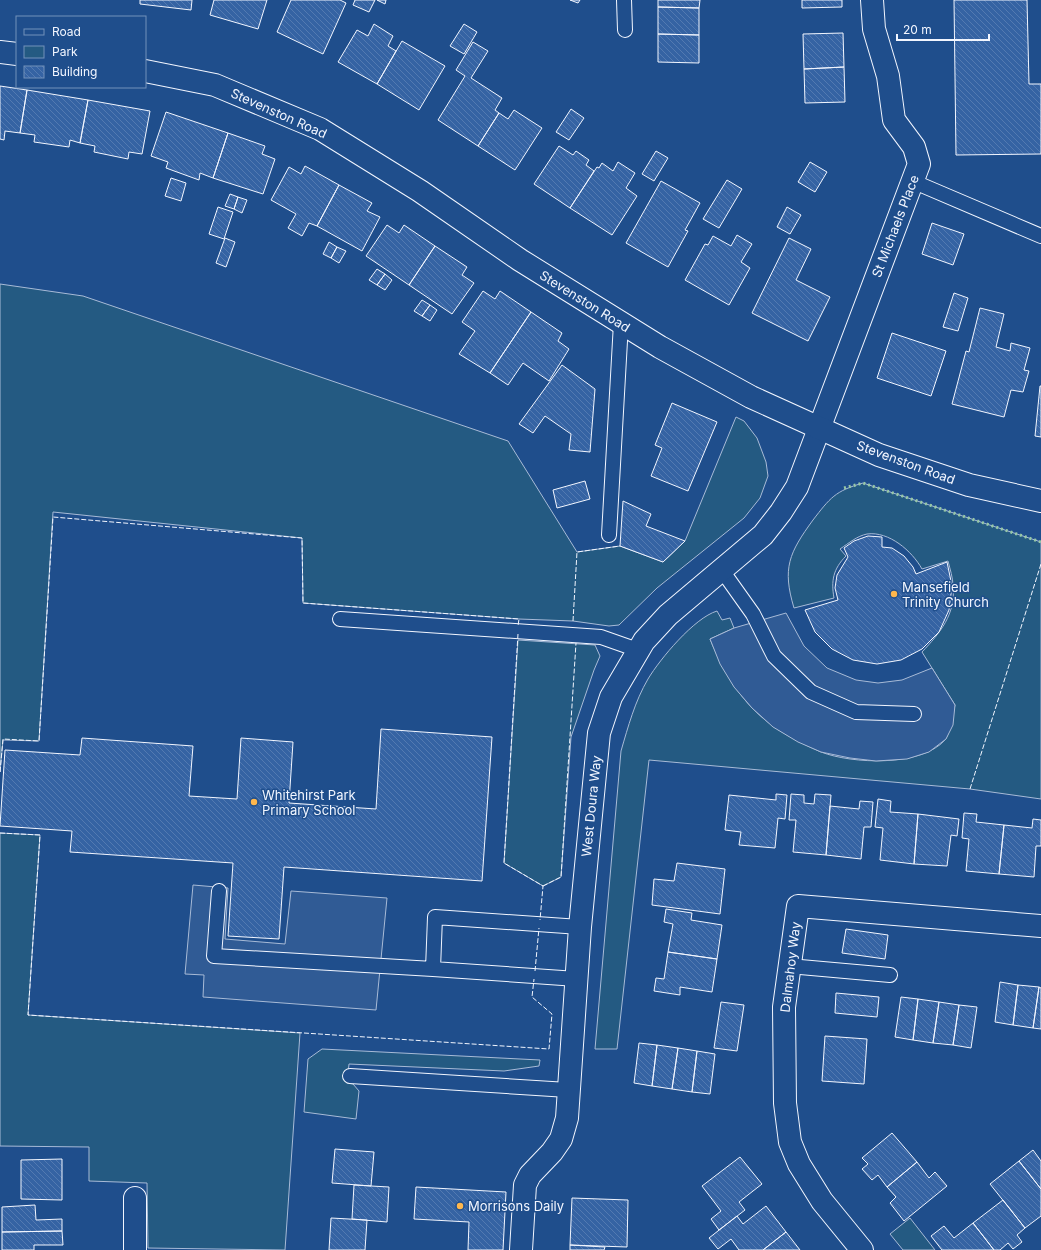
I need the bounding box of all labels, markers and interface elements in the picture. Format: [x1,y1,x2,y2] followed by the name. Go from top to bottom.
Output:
[16,16,146,88] legend
[897,16,989,42] scale bar
[903,22,932,37] text: 20 m
[52,24,81,39] text: Road
[52,44,78,59] text: Park
[52,64,97,79] text: Building
[228,85,330,141] street label: Stevenston Road
[868,172,922,280] street label: St Michaels Place
[537,267,633,335] street label: Stevenston Road
[855,437,957,487] street label: Stevenston Road
[902,579,989,610] place label: Mansefield Trinity Church
[889,589,899,599] marker: Mansefield Trinity Church
[578,755,604,857] street label: West Doura Way
[262,787,356,818] place label: Whitehirst Park Primary School
[249,797,259,807] marker: Whitehirst Park Primary School
[776,921,804,1013] street label: Dalmahoy Way
[468,1198,564,1214] place label: Morrisons Daily
[455,1201,465,1211] marker: Morrisons Daily

